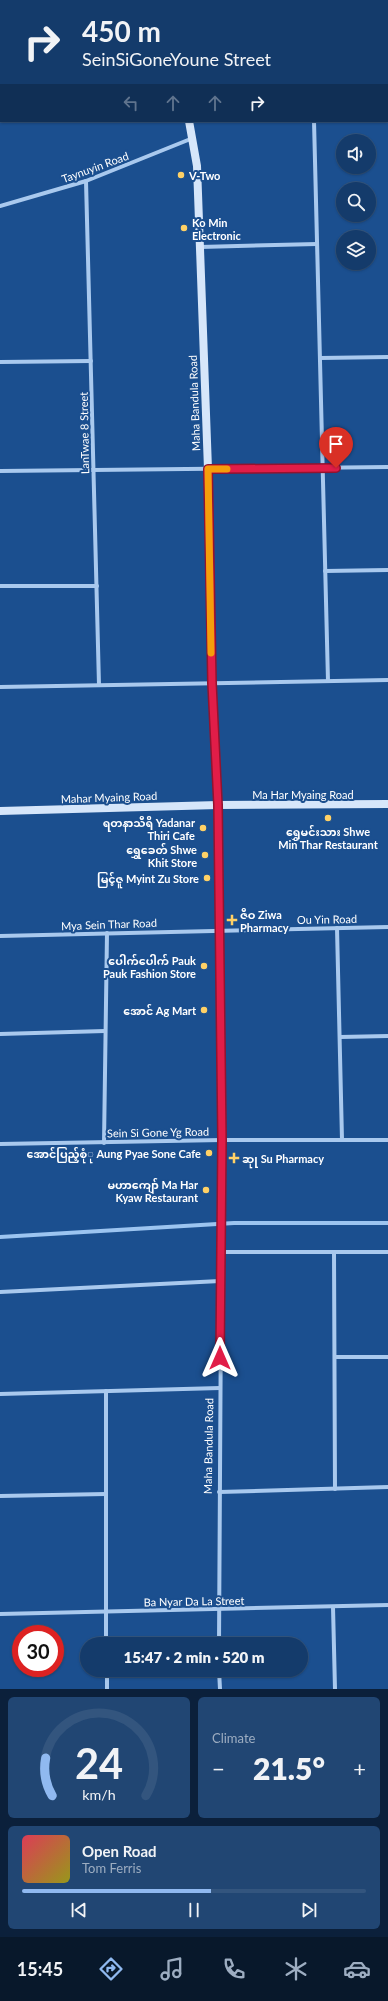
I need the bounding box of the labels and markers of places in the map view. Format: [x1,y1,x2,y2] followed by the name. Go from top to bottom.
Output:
[188,169,220,182] place label: V-Two
[176,170,186,180] marker: V-Two
[192,216,242,242] place label: Ko Min Electronic
[179,223,189,233] marker: Ko Min Electronic
[319,427,353,468] pin
[323,813,333,823] marker: ရွှေမင်းသား Shwe Min Thar Restaurant
[103,816,196,842] place label: ရတနာသီရိ Yadanar Thiri Cafe
[198,823,208,833] marker: ရတနာသီရိ Yadanar Thiri Cafe
[278,825,379,851] place label: ရွှေမင်းသား Shwe Min Thar Restaurant
[126,843,197,869] place label: ရွှေခေတ် Shwe Khit Store
[200,850,210,860] marker: ရွှေခေတ် Shwe Khit Store
[97,872,199,889] place label: မြင့်ဇူ Myint Zu Store
[202,873,212,883] marker: မြင့်ဇူ Myint Zu Store
[240,908,289,934] place label: ဇီဝ Ziwa Pharmacy
[227,915,237,925] marker: ဇီဝ Ziwa Pharmacy
[103,954,196,980] place label: ပေါက်ပေါက် Pauk Pauk Fashion Store
[199,961,209,971] marker: ပေါက်ပေါက် Pauk Pauk Fashion Store
[123,1004,197,1017] place label: အောင် Ag Mart
[199,1005,209,1015] marker: အောင် Ag Mart
[26,1147,201,1164] place label: အောင်ပြည့်စုံု Aung Pyae Sone Cafe
[204,1148,214,1158] marker: အောင်ပြည့်စုံု Aung Pyae Sone Cafe
[242,1152,324,1169] place label: ဆုု Su Pharmacy
[229,1153,239,1163] marker: ဆုု Su Pharmacy
[107,1178,199,1204] place label: မဟာကျော် Ma Har Kyaw Restaurant
[201,1185,211,1195] marker: မဟာကျော် Ma Har Kyaw Restaurant

